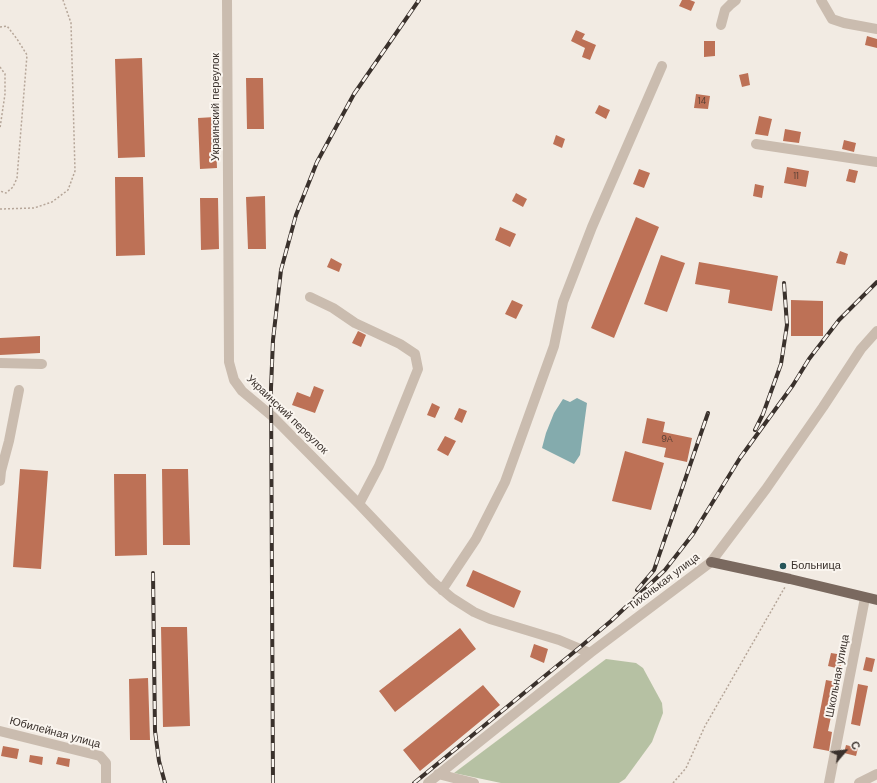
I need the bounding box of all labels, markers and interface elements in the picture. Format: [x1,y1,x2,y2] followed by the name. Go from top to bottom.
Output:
[209,53,223,161] street label: Украинский переулок
[698,97,706,107] house number: 14
[793,172,799,182] house number: 11
[243,373,331,457] street label: Украинский переулок
[661,435,673,445] house number: 9А
[626,551,702,613] street label: Тихонькая улица
[791,559,841,573] place label: Больница
[778,561,788,571] marker: Больница
[823,633,853,719] street label: Школьная улица
[8,715,102,751] street label: Юбилейная улица
[825,731,865,771] north arrow
[848,739,864,752] text: С

